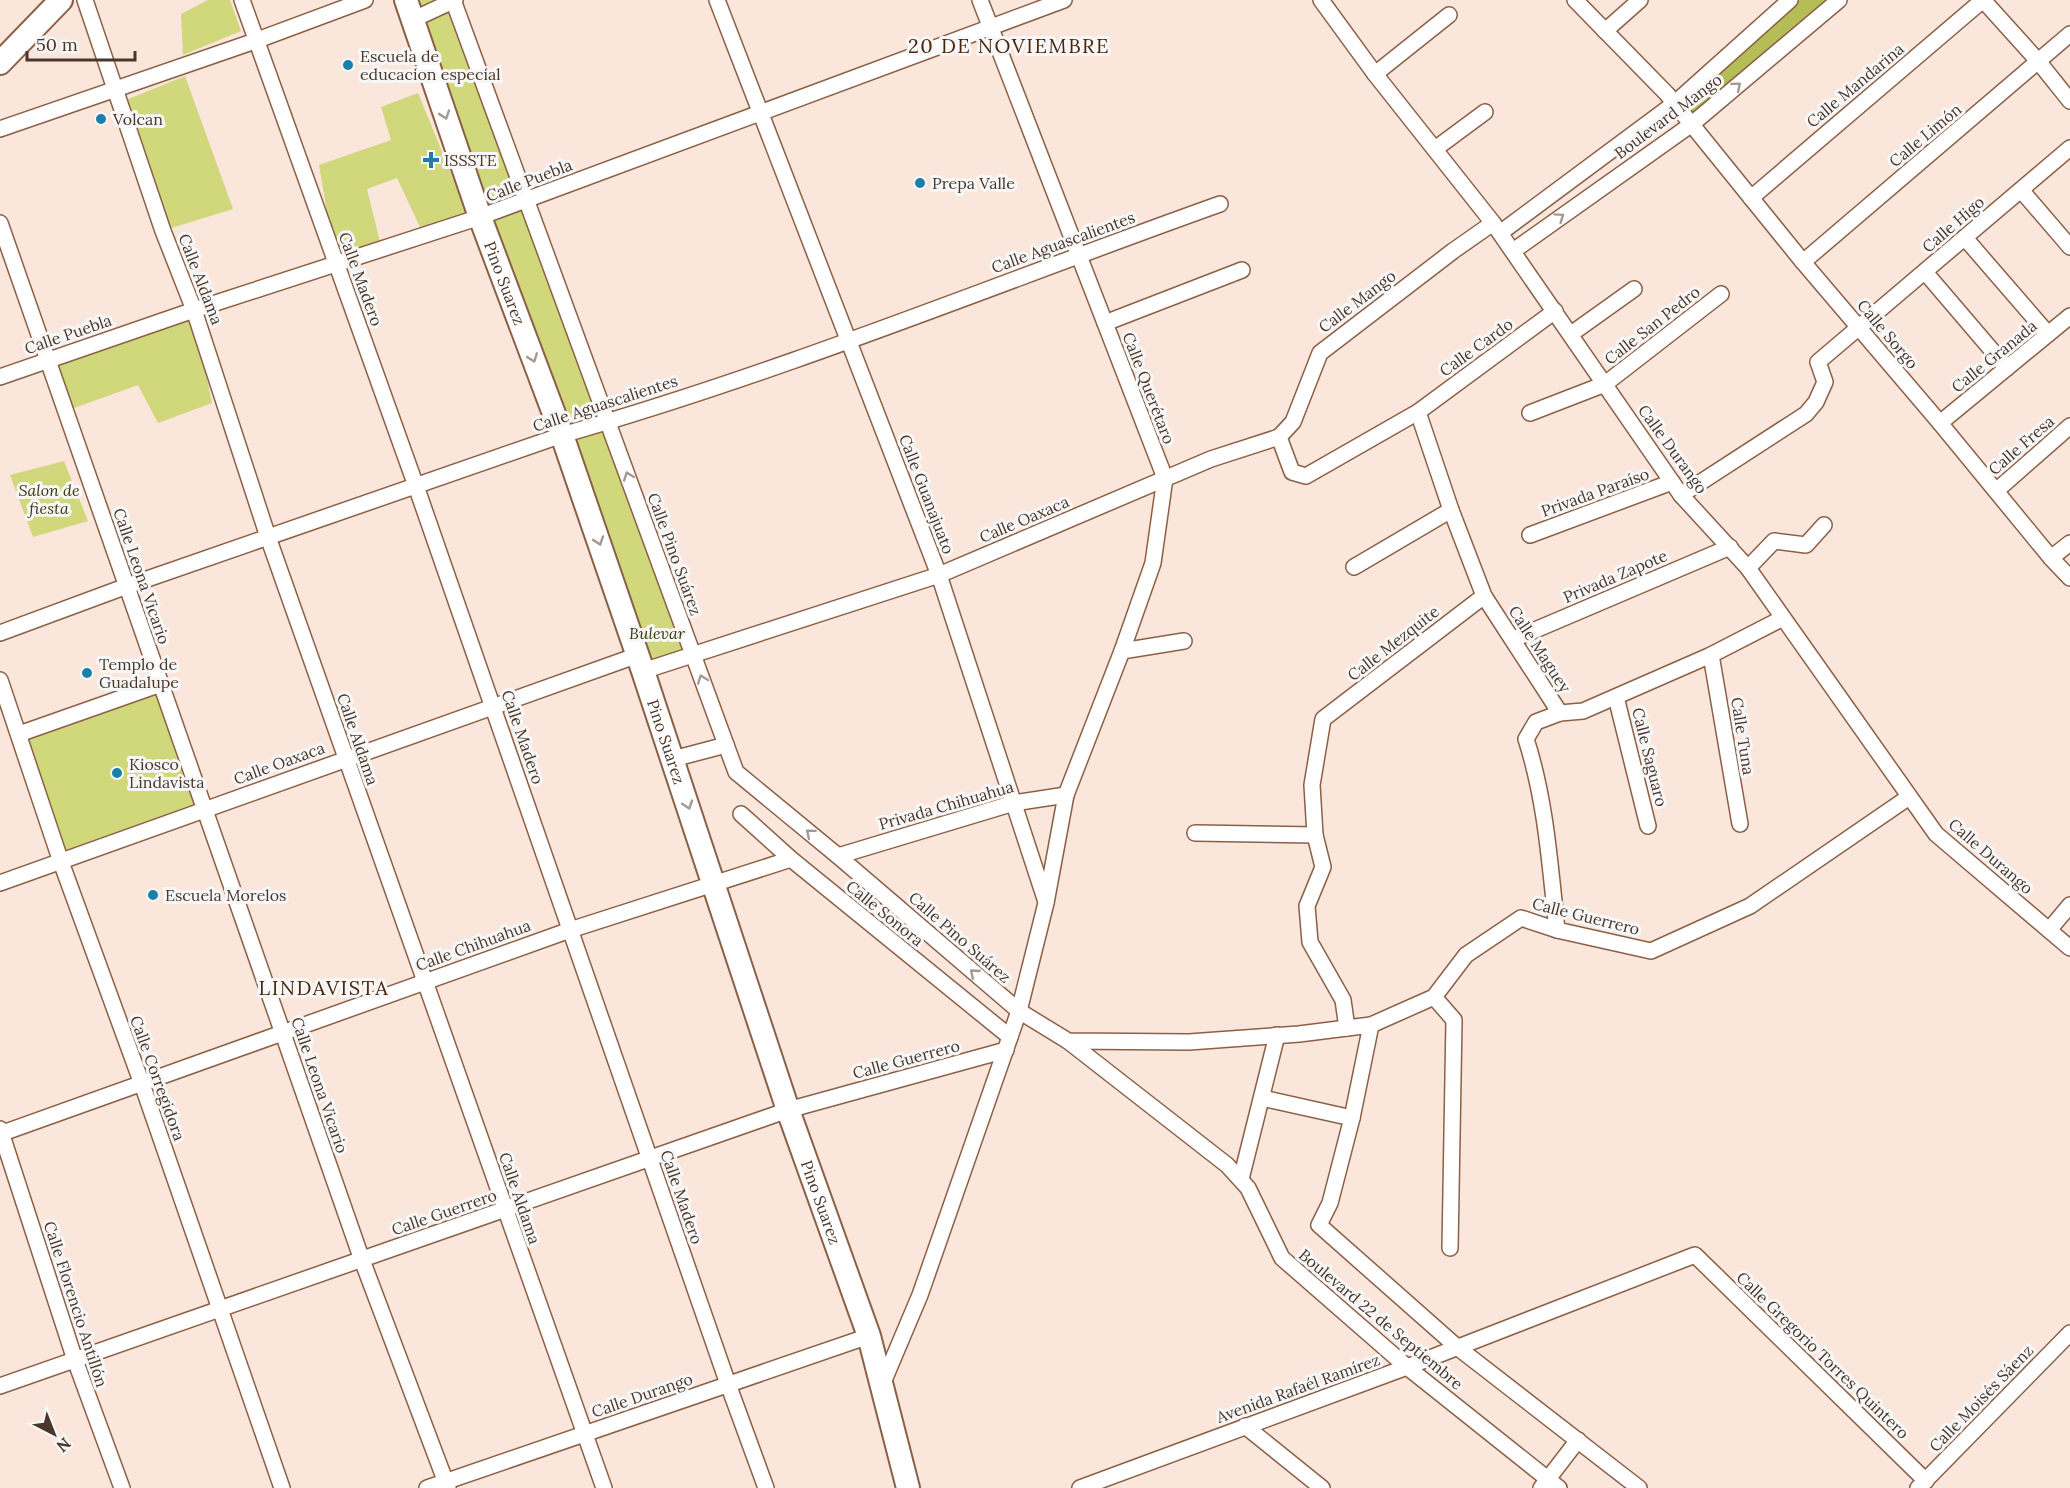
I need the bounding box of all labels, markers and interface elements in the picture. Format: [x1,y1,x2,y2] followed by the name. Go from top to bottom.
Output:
[27,24,135,62] scale bar
[36,33,78,56] text: 50 m
[908,33,1110,58] district label: 20 DE NOVIEMBRE
[1802,38,1908,132] street label: Calle Mandarina
[360,46,501,84] place label: Escuela de educacion especial
[341,58,355,72] marker: Escuela de educacion especial
[1610,69,1726,163] street label: Boulevard Mango
[1730,83,1741,94] one-way arrow
[1885,99,1965,171] street label: Calle Limón
[112,109,163,129] place label: Volcan
[438,109,450,120] one-way arrow
[94,112,108,126] marker: Volcan
[444,150,497,170] place label: ISSSTE
[422,151,440,169] marker: ISSSTE
[483,154,575,206] street label: Calle Puebla
[932,173,1015,193] place label: Prepa Valle
[913,176,927,190] marker: Prepa Valle
[1918,192,1988,256] street label: Calle Higo
[989,207,1137,277] street label: Calle Aguascalientes
[1554,213,1565,224] one-way arrow
[335,229,387,329] street label: Calle Madero
[175,231,227,327] street label: Calle Aldama
[480,238,530,328] street label: Pino Suarez
[1314,265,1400,337] street label: Calle Mango
[1600,281,1704,369] street label: Calle San Pedro
[1853,295,1923,373] street label: Calle Sorgo
[22,310,114,358] street label: Calle Puebla
[1435,314,1517,380] street label: Calle Cardo
[1947,315,2041,397] street label: Calle Granada
[1119,329,1179,447] street label: Calle Querétaro
[525,352,538,362] one-way arrow
[530,370,680,436] street label: Calle Aguascalientes
[1634,400,1712,498] street label: Calle Durango
[1984,411,2058,479] street label: Calle Fresa
[895,431,959,557] street label: Calle Guanajuato
[1538,463,1652,521] street label: Privada Paraíso
[622,471,635,482] one-way arrow
[18,480,80,518] park label: Salon de fiesta
[644,490,706,618] street label: Calle Pino Suárez
[976,491,1072,547] street label: Calle Oaxaca
[109,505,175,647] street label: Calle Leona Vicario
[591,535,604,546] one-way arrow
[1560,545,1670,607] street label: Privada Zapote
[1343,601,1443,685] street label: Calle Mezquite
[1505,602,1576,697] street label: Calle Maguey
[629,623,686,643] park label: Bulevar
[99,654,179,692] place label: Templo de Guadalupe
[80,666,94,680] marker: Templo de Guadalupe
[696,674,709,685] one-way arrow
[498,687,548,787] street label: Calle Madero
[333,690,383,788] street label: Calle Aldama
[1727,696,1759,776] street label: Calle Tuna
[643,697,690,786] street label: Pino Suarez
[1628,705,1672,809] street label: Calle Saguaro
[231,737,327,789] street label: Calle Oaxaca
[129,754,205,792] place label: Kiosco Lindavista
[110,766,124,780] marker: Kiosco Lindavista
[876,776,1016,834] street label: Privada Chihuahua
[681,799,693,810] one-way arrow
[1945,814,2037,898] street label: Calle Durango
[806,829,817,840] one-way arrow
[842,876,928,950] street label: Calle Sonora
[165,885,286,905] place label: Escuela Morelos
[905,887,1015,987] street label: Calle Pino Suárez
[146,888,160,902] marker: Escuela Morelos
[1530,893,1642,939] street label: Calle Guerrero
[413,915,533,975] street label: Calle Chihuahua
[970,969,981,980] one-way arrow
[259,975,389,1000] district label: LINDAVISTA
[126,1013,190,1143] street label: Calle Corregidora
[287,1014,353,1156] street label: Calle Leona Vicario
[850,1035,962,1083] street label: Calle Guerrero
[657,1147,707,1247] street label: Calle Madero
[495,1149,545,1247] street label: Calle Aldama
[797,1157,845,1247] street label: Pino Suarez
[389,1185,499,1239] street label: Calle Guerrero
[40,1218,112,1390] street label: Calle Florencio Antillón
[1295,1244,1467,1394] street label: Boulevard 22 de Septiembre
[1733,1267,1913,1443] street label: Calle Gregorio Torres Quintero
[1925,1340,2037,1456] street label: Calle Moisés Sáenz
[1213,1349,1383,1427] street label: Avenida Rafaél Ramírez
[589,1368,695,1422] street label: Calle Durango
[24,1404,84,1464] north arrow
[53,1434,75,1457] text: N

